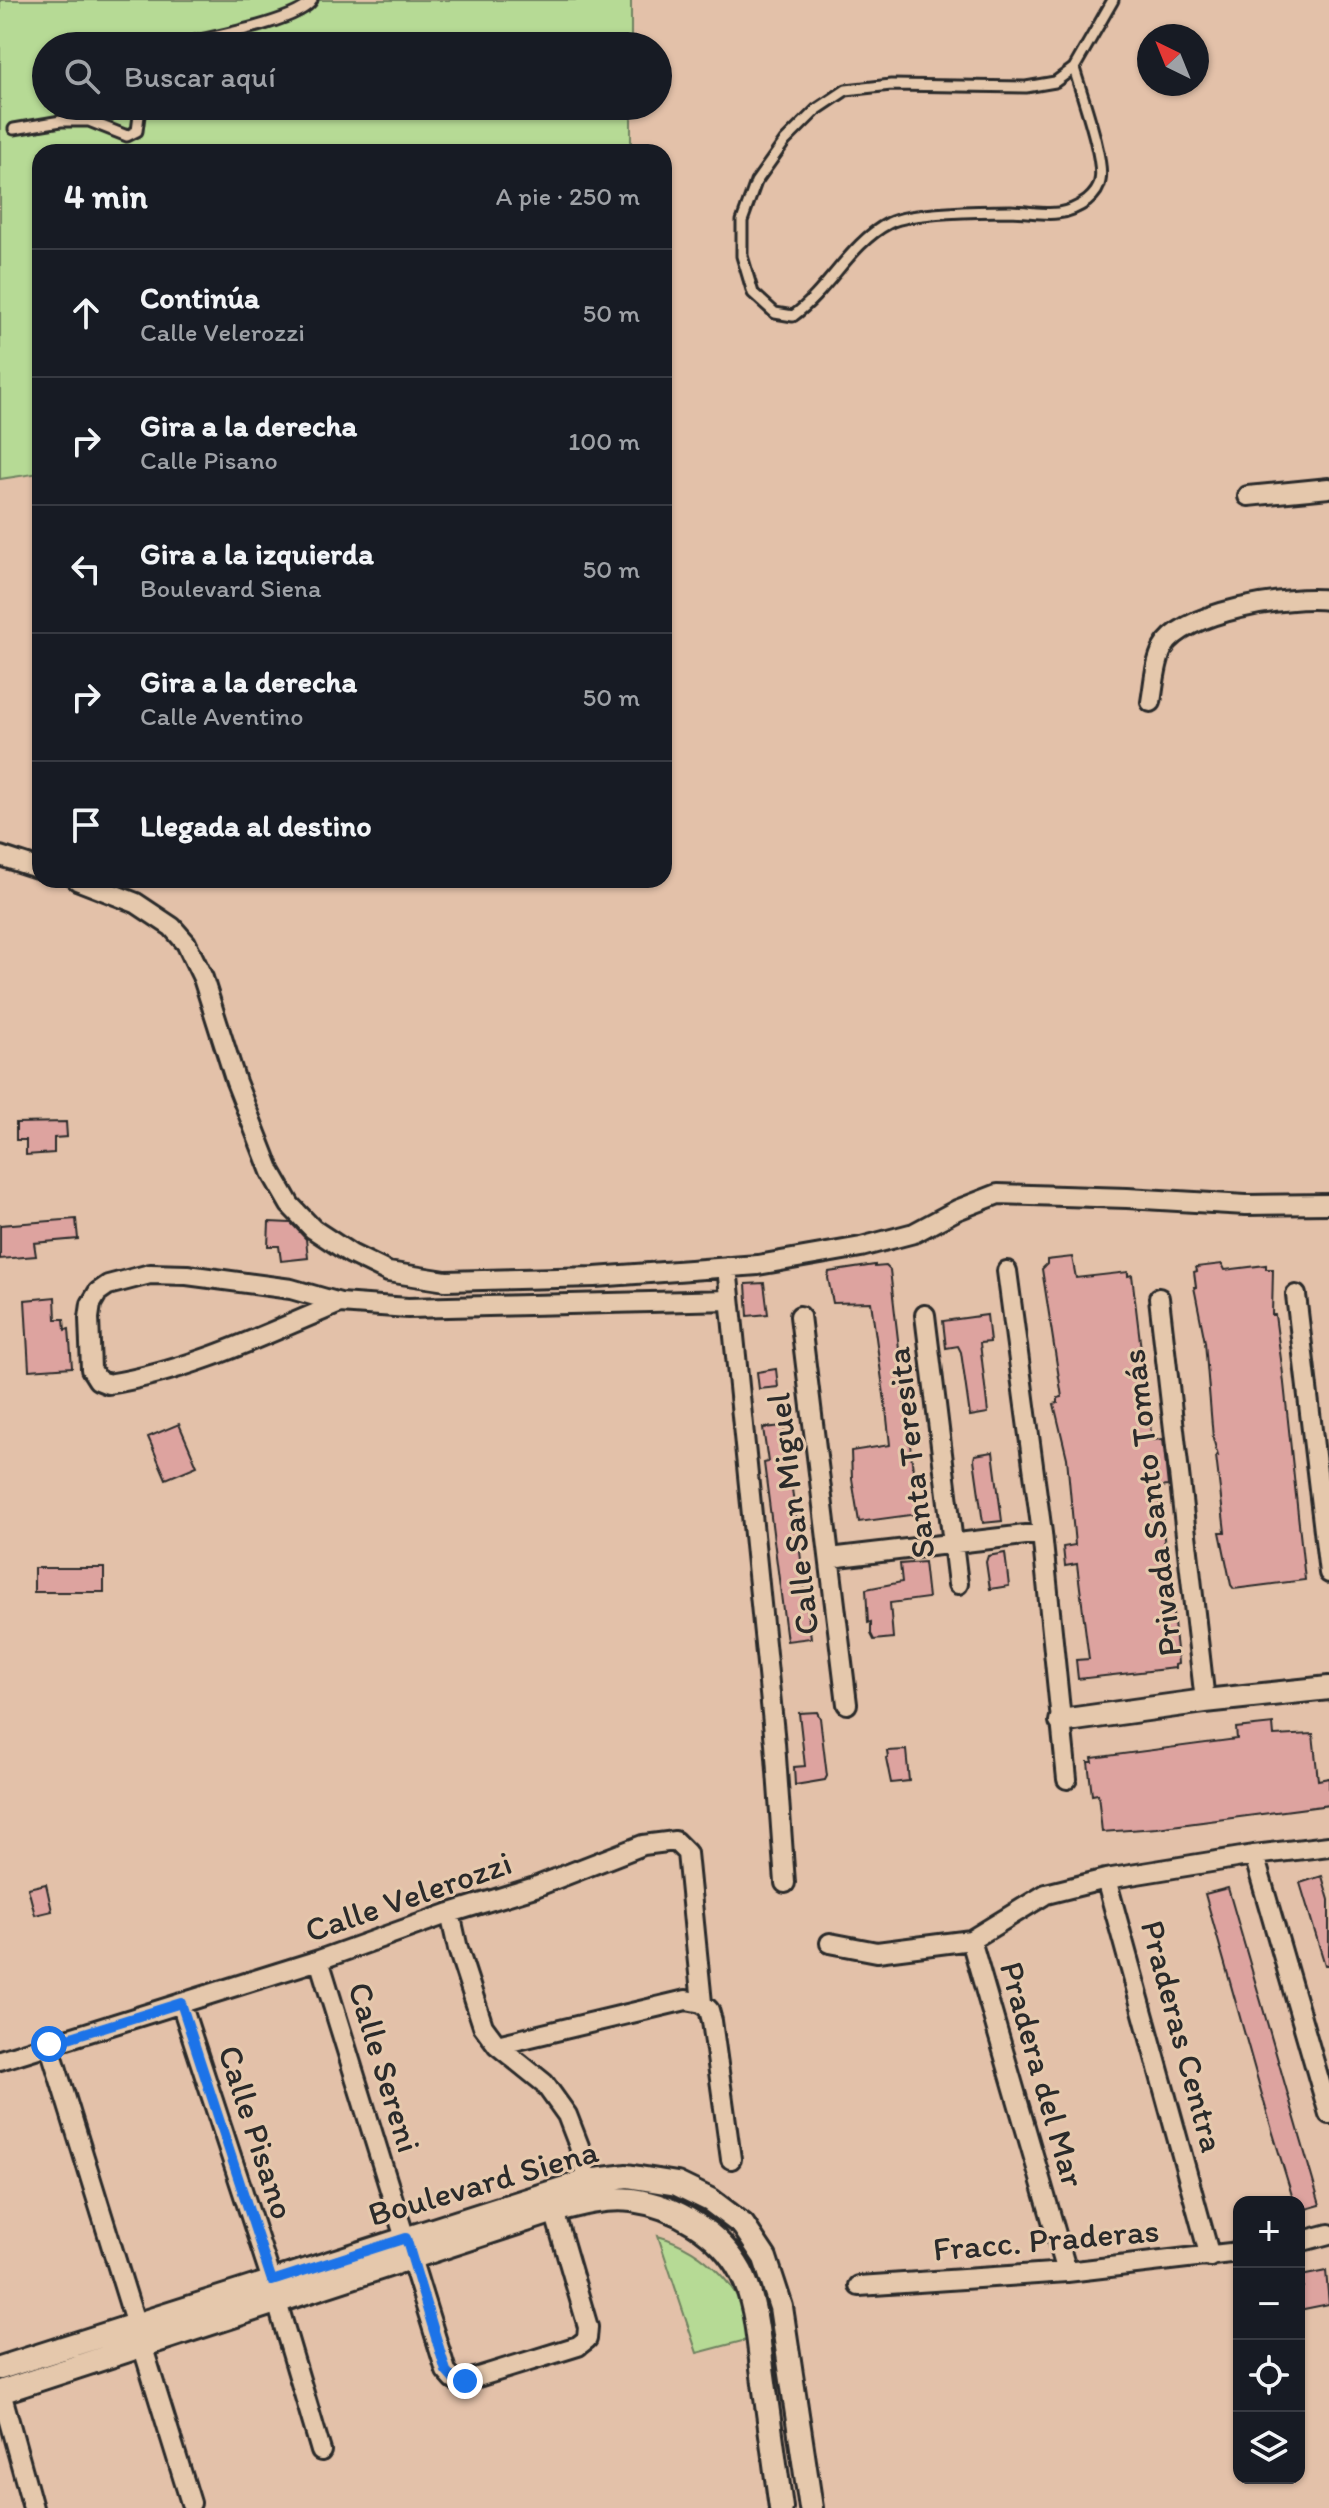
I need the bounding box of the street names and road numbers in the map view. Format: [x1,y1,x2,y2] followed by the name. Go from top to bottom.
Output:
[877,1345,944,1561] street label: Santa Teresita
[1112,1347,1191,1659] street label: Privada Santo Tomás
[757,1390,828,1637] street label: Calle San Miguel
[300,1842,517,1951] street label: Calle Velerozzi
[1132,1916,1233,2156] street label: Praderas Centra
[991,1957,1094,2192] street label: Pradera del Mar
[339,1977,430,2157] street label: Calle Sereni
[209,2040,304,2224] street label: Calle Pisano
[363,2130,603,2235] street label: Boulevard Siena
[931,2209,1161,2270] street label: Fracc. Praderas

